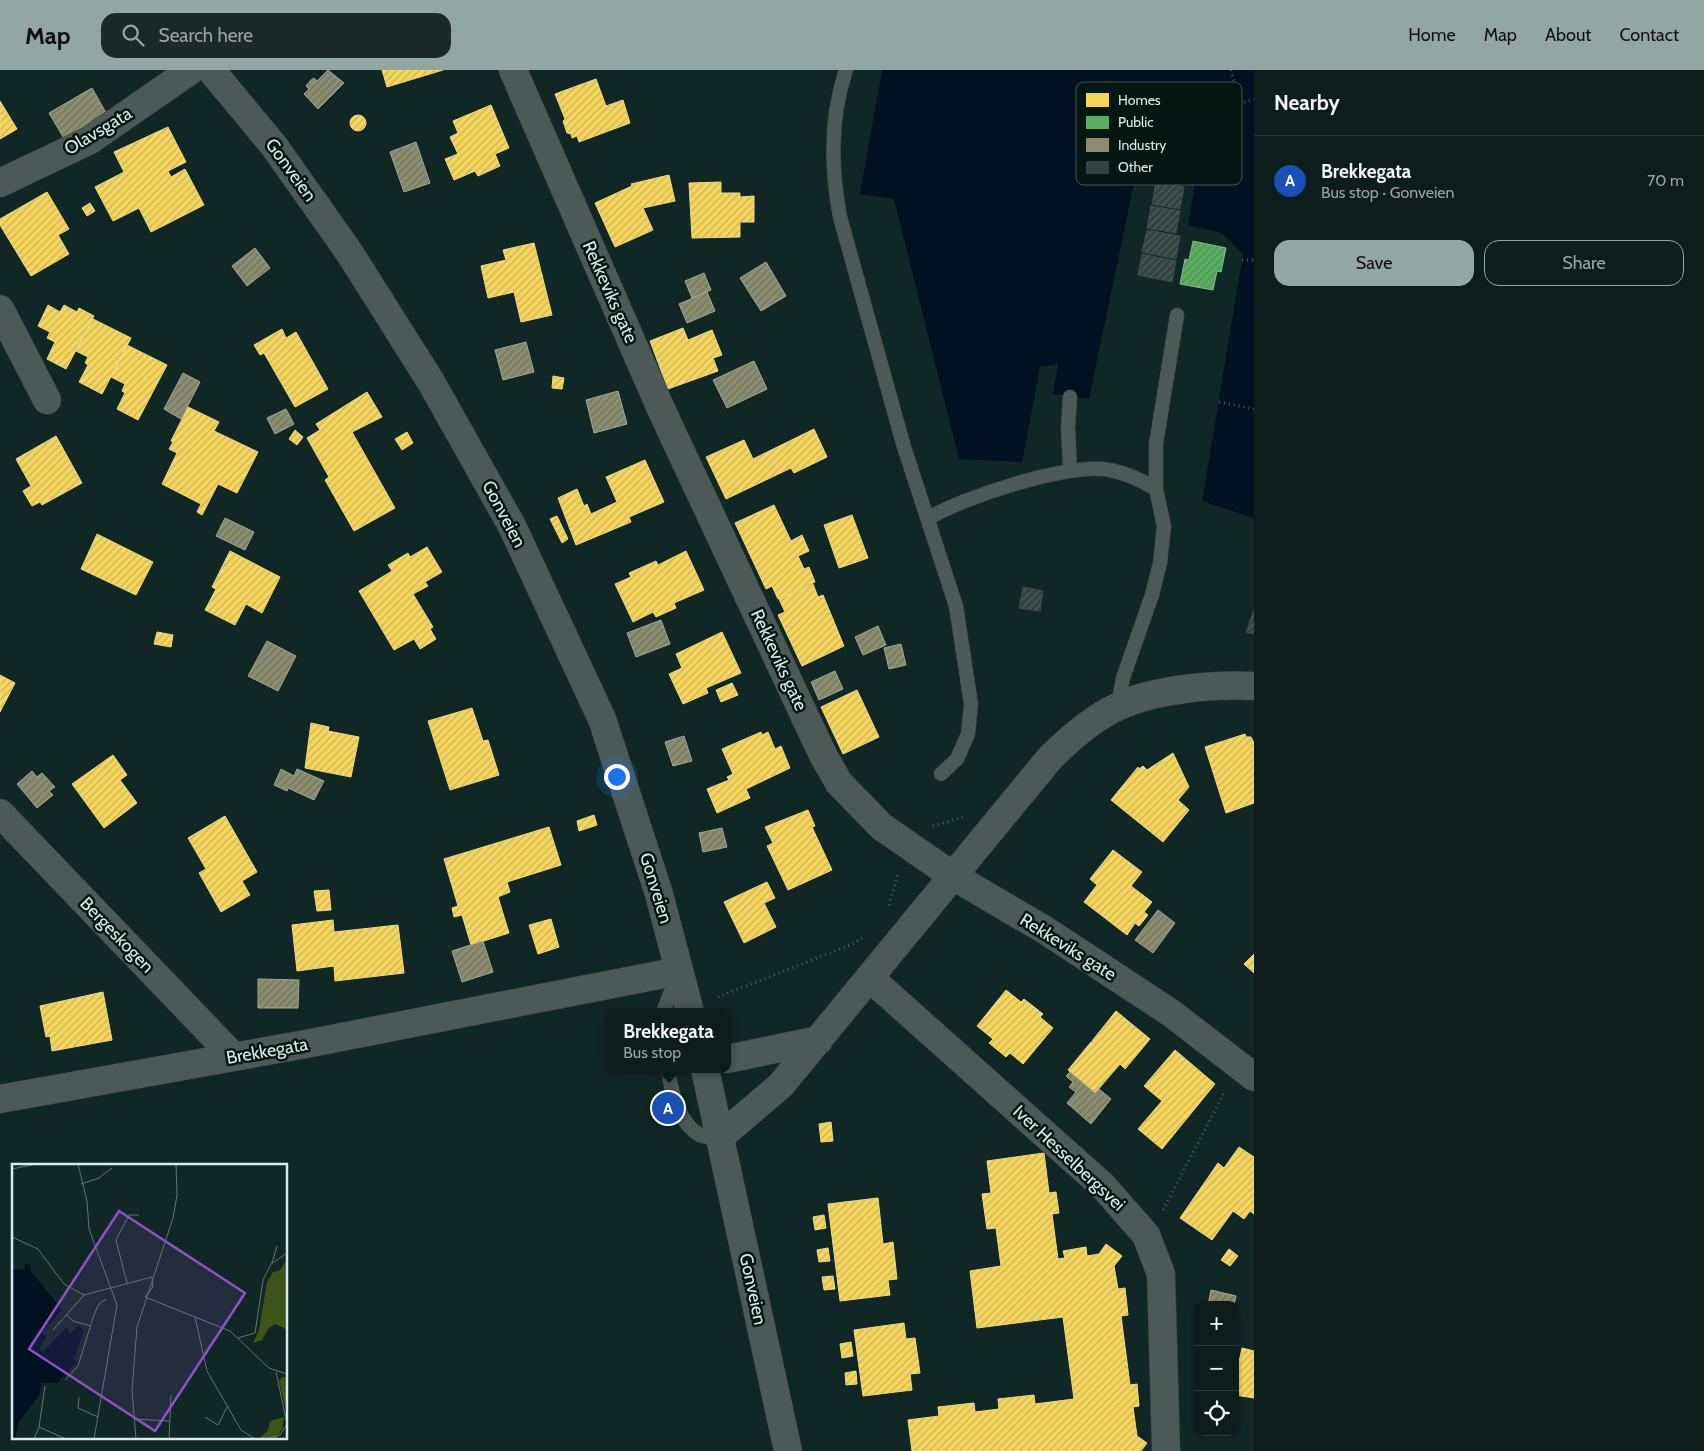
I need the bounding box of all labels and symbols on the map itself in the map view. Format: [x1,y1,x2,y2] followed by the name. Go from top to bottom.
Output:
[1076,82,1242,185] legend
[1118,91,1161,109] text: Homes
[60,102,136,160] street label: Olavsgata
[1118,113,1154,131] text: Public
[261,134,321,206] street label: Gonveien
[1118,136,1166,154] text: Industry
[1118,158,1153,176] text: Other
[578,238,642,346] street label: Rekkeviks gate
[477,477,531,551] street label: Gonveien
[746,606,812,714] street label: Rekkeviks gate
[604,764,630,790] your location
[635,850,677,926] street label: Gonveien
[75,892,159,978] street label: Bergeskogen
[1016,909,1120,985] street label: Rekkeviks gate
[225,1033,310,1069] street label: Brekkegata
[652,1089,684,1127] pin: A
[1008,1100,1130,1216] street label: Iver Hesselbergsvei
[12,1164,288,1438] inset map
[735,1251,771,1327] street label: Gonveien

